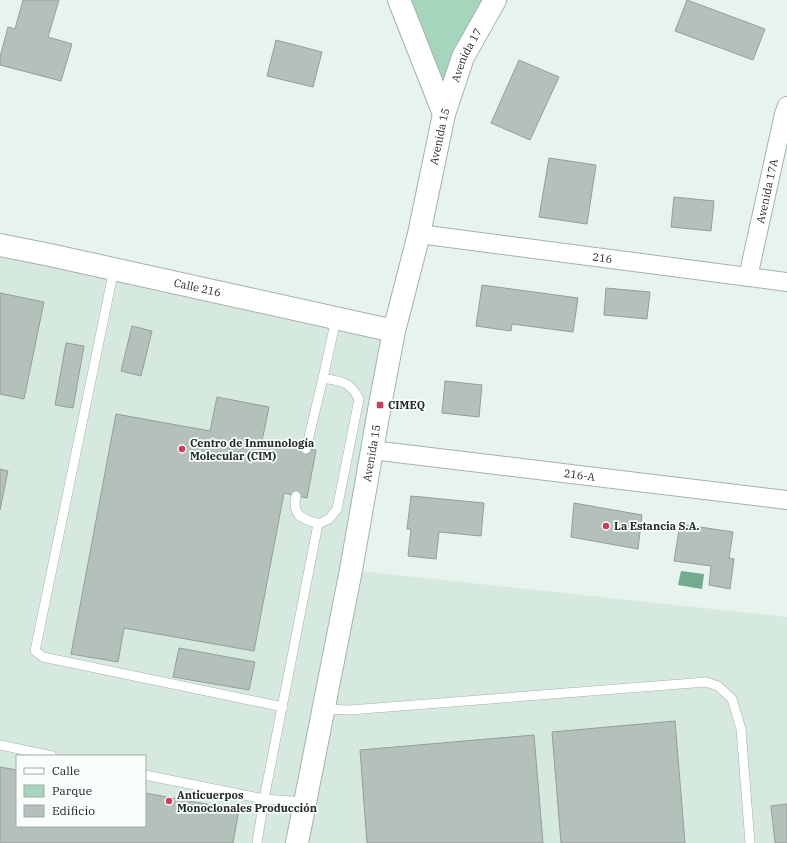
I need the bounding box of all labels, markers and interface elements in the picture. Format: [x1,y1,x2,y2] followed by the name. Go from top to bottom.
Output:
[448,26,485,84] street label: Avenida 17
[427,106,453,166] street label: Avenida 15
[753,157,781,225] street label: Avenida 17A
[592,250,613,266] street label: 216
[173,276,222,300] street label: Calle 216
[388,398,425,412] place label: CIMEQ
[375,400,385,410] marker: CIMEQ
[360,423,383,483] street label: Avenida 15
[190,436,314,463] place label: Centro de Inmunología Molecular (CIM)
[177,444,187,454] marker: Centro de Inmunología Molecular (CIM)
[563,466,596,484] street label: 216-A
[614,519,700,533] place label: La Estancia S.A.
[601,521,611,531] marker: La Estancia S.A.
[16,755,146,827] legend
[52,763,80,778] text: Calle
[52,783,92,798] text: Parque
[177,788,317,815] place label: Anticuerpos Monoclonales Producción
[164,796,174,806] marker: Anticuerpos Monoclonales Producción
[52,803,95,818] text: Edificio

